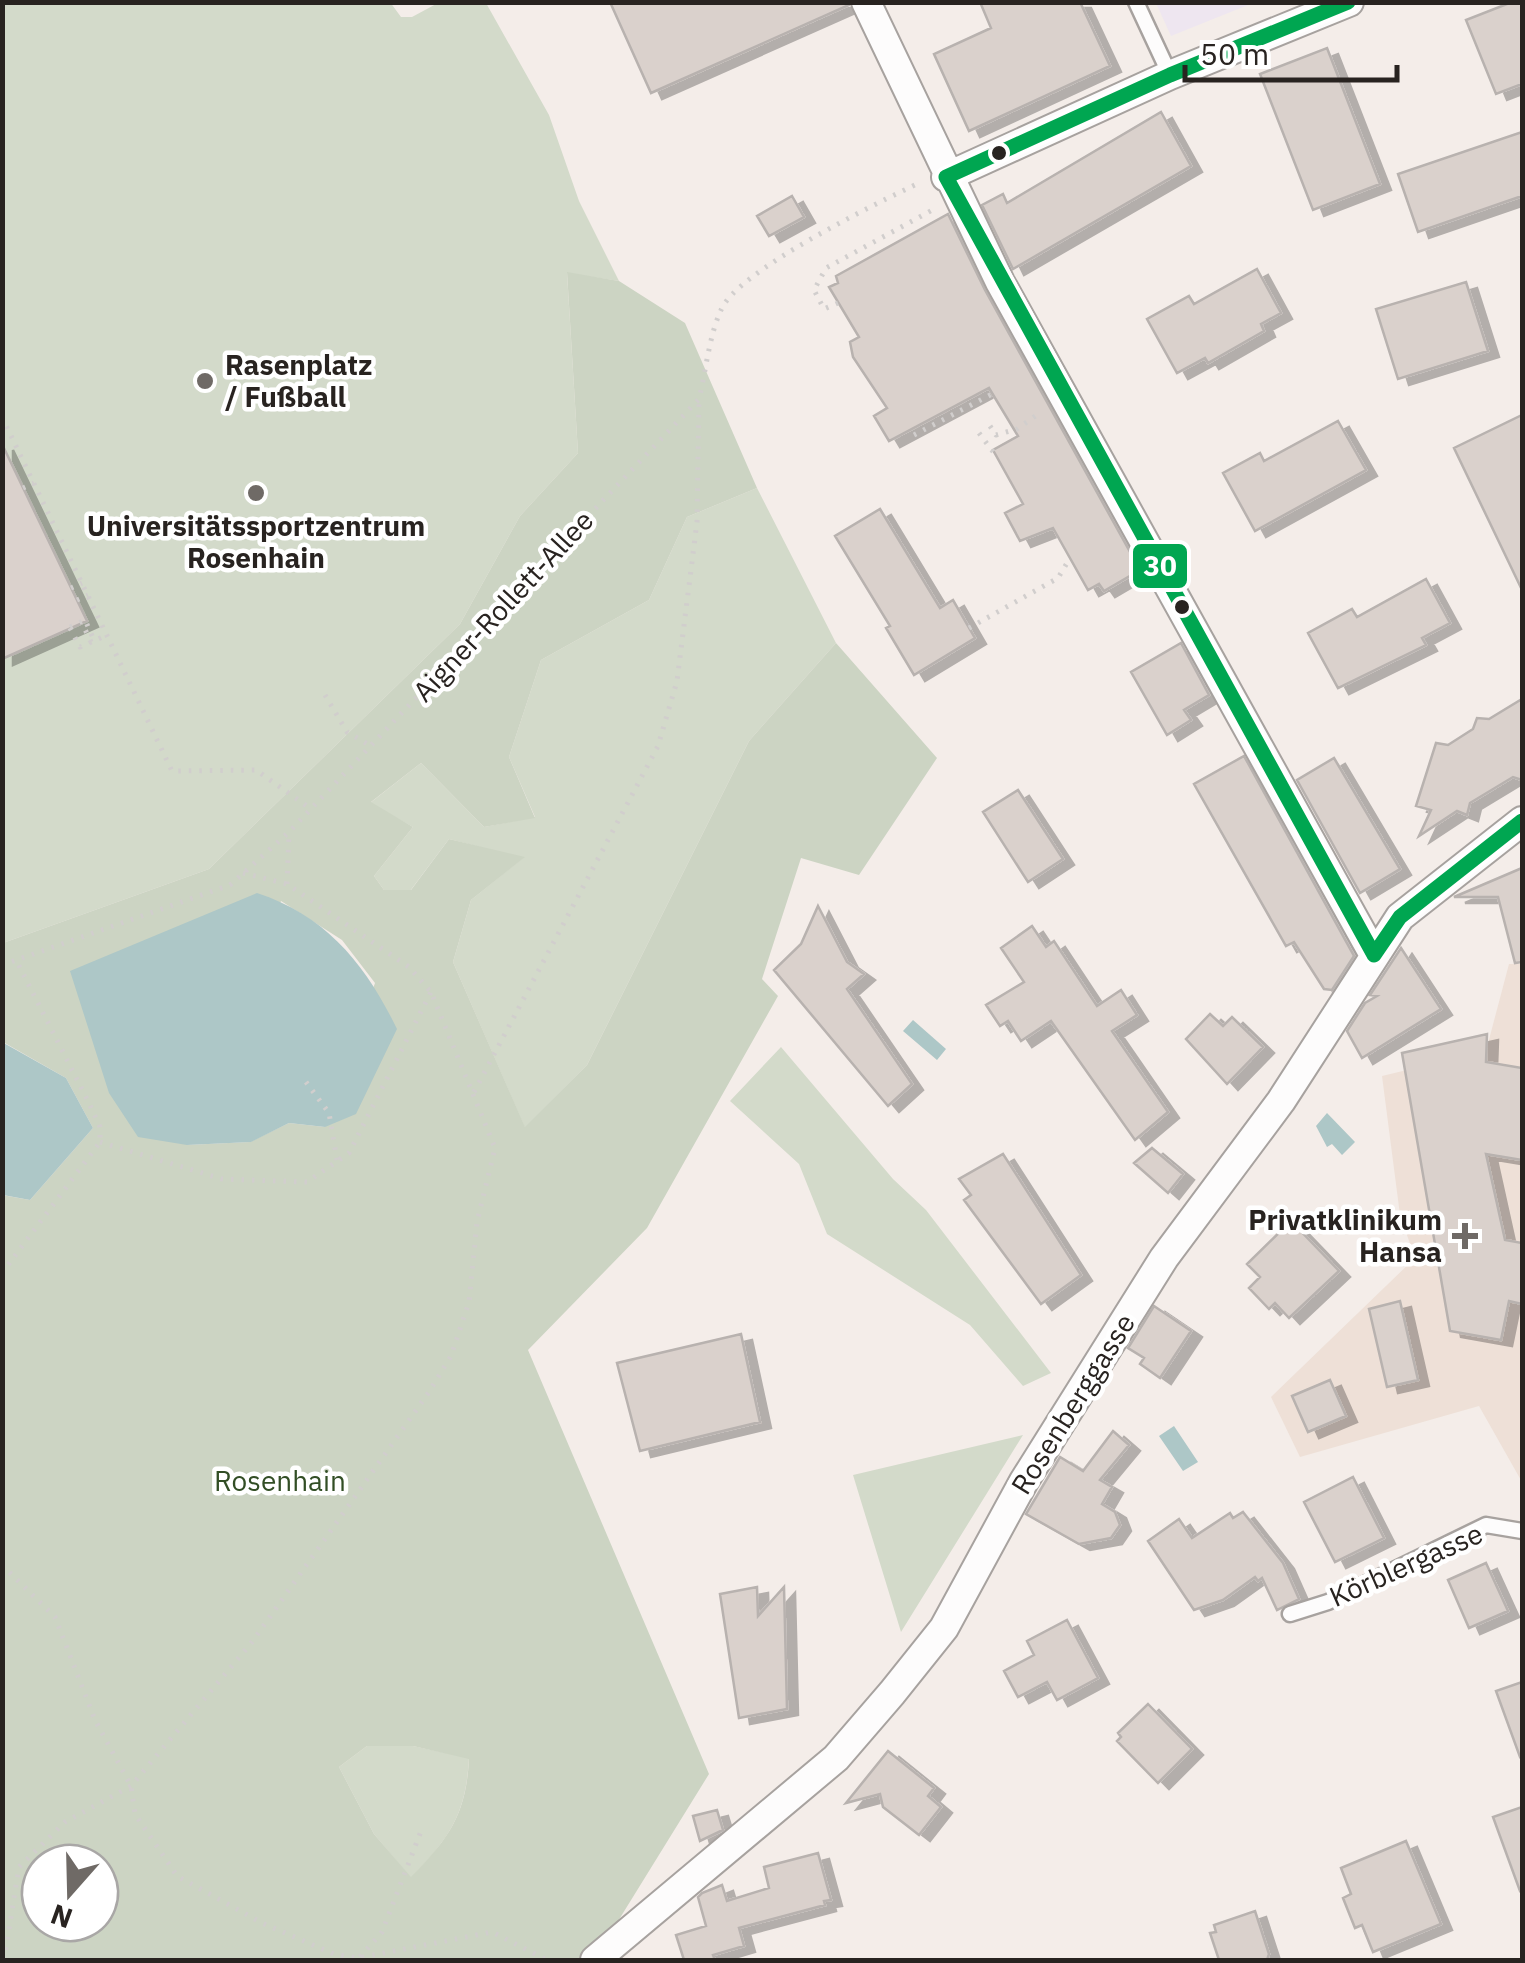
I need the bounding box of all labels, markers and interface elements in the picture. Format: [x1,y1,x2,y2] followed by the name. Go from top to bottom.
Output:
[1185,20,1398,82] scale bar
[1200,34,1269,73] text: 50 m
[989,143,1009,163] unlabelled marker
[225,346,373,415] place label: Rasenplatz / Fußball
[194,370,216,392] marker: Rasenplatz / Fußball
[245,482,267,504] marker: Universitätssportzentrum Rosenhain
[404,502,601,709] street label: Aigner-Rollett-Allee
[87,507,425,576] place label: Universitätssportzentrum Rosenhain
[1131,542,1189,590] line badge: 30
[1143,547,1177,584] text: 30
[1172,597,1192,617] unlabelled marker
[1248,1201,1442,1270] place label: Privatklinikum Hansa
[1452,1223,1478,1249] marker: Privatklinikum Hansa
[1002,1306,1143,1501] street label: Rosenberggasse
[214,1462,346,1499] park label: Rosenhain
[1323,1514,1488,1615] street label: Körblergasse
[20,1843,120,1943] north arrow
[45,1896,77,1938] text: N

